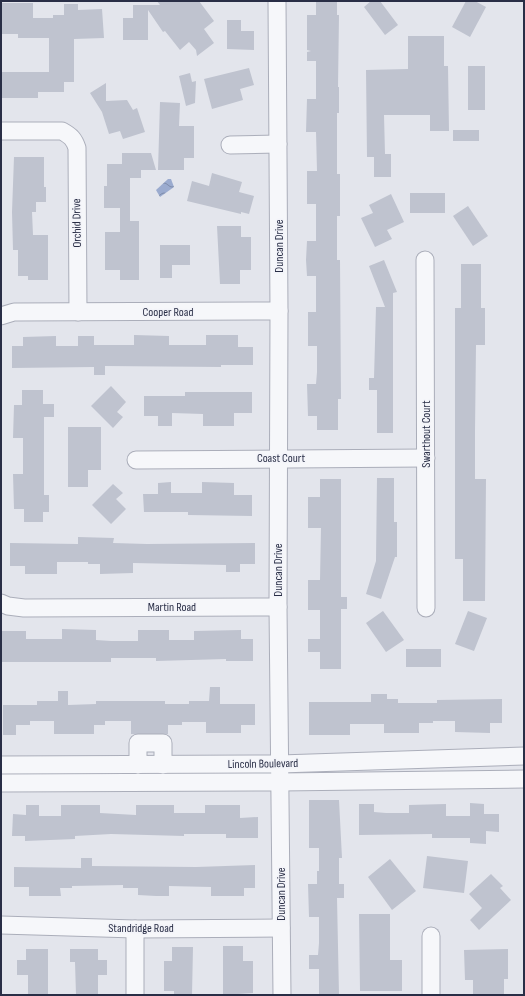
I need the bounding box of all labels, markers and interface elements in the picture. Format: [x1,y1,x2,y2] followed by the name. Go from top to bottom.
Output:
[69,198,85,248] street label: Orchid Drive
[272,219,287,273] street label: Duncan Drive
[143,305,193,320] street label: Cooper Road
[419,400,434,468] street label: Swarthout Court
[257,451,305,466] street label: Coast Court
[271,543,286,597] street label: Duncan Drive
[148,600,196,615] street label: Martin Road
[228,756,298,772] street label: Lincoln Boulevard
[274,867,289,921] street label: Duncan Drive
[108,921,174,936] street label: Standridge Road

